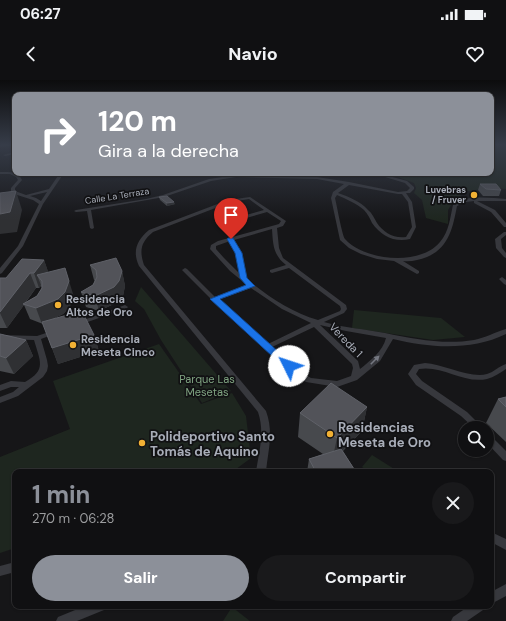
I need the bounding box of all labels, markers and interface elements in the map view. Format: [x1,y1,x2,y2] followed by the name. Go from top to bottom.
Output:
[20,4,61,24] text: 06:27
[228,42,278,66] text: Navio
[20,43,42,65] icon: back
[464,43,486,65] icon: heart
[98,103,177,140] text: 120 m
[32,108,84,160] icon: right
[98,139,239,163] text: Gira a la derecha
[426,184,466,206] place label: Luvebras / Fruver
[84,185,150,207] street label: Calle La Terraza
[469,190,479,200] marker: Luvebras / Fruver
[214,198,248,239] pin
[220,204,242,226] icon: arrive
[66,292,133,319] place label: Residencia Altos de Oro
[53,300,63,310] marker: Residencia Altos de Oro
[326,320,366,360] street label: Vereda 1
[81,332,155,359] place label: Residencia Meseta Cinco
[68,340,78,350] marker: Residencia Meseta Cinco
[268,345,310,387] position arrow
[370,355,380,365] one-way arrow
[179,372,235,399] park label: Parque Las Mesetas
[338,419,431,451] place label: Residencias Meseta de Oro
[458,421,494,457] map controls
[458,421,494,457] button: search
[150,428,275,460] place label: Polideportivo Santo Tomás de Aquino
[325,429,335,439] marker: Residencias Meseta de Oro
[137,438,147,448] marker: Polideportivo Santo Tomás de Aquino
[32,479,90,510] text: 1 min
[432,482,474,524] button: close
[32,510,114,527] text: 270 m · 06:28
[32,555,249,601] button: Salir
[257,555,474,601] button: Compartir

